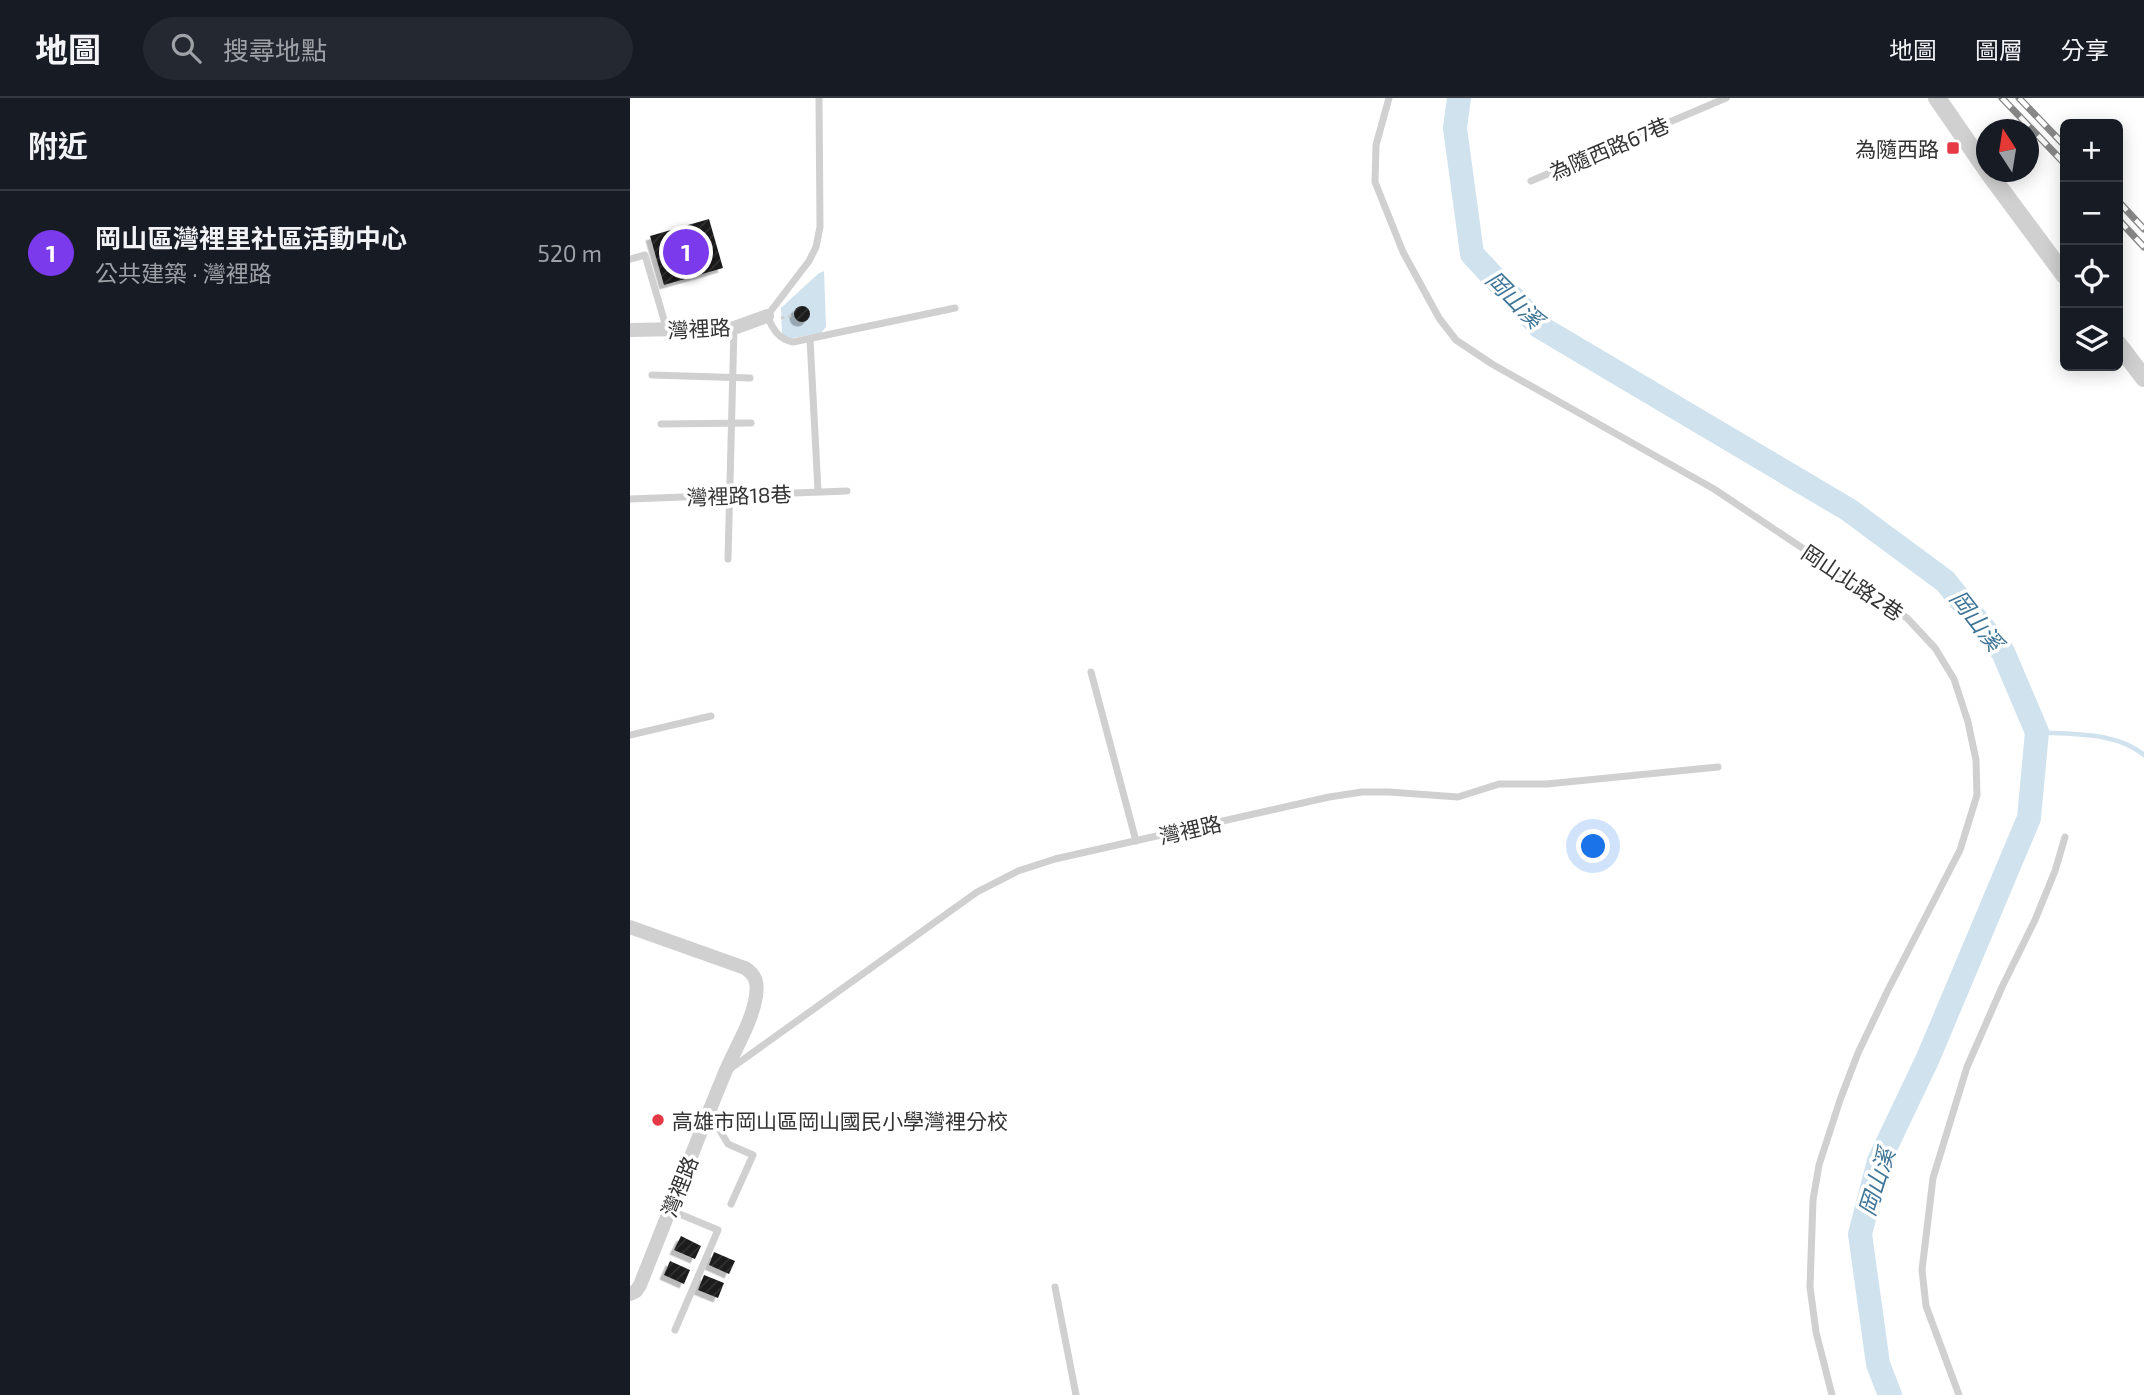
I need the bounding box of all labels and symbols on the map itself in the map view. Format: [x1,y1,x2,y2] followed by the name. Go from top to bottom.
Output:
[1545,112,1673,184] street label: 為隨西路67巷
[1976,119,2039,182] north arrow
[1855,136,1939,161] place label: 為隨西路
[1945,140,1961,156] marker: 為隨西路
[663,226,709,278] pin: 1
[1481,265,1551,335] water label: 岡山溪
[667,314,731,342] street label: 灣裡路
[686,481,792,509] street label: 灣裡路18巷
[1798,539,1908,625] street label: 岡山北路2巷
[1945,584,2011,658] water label: 岡山溪
[1156,810,1224,848] street label: 灣裡路
[1576,829,1610,863] your location
[672,1108,1008,1133] place label: 高雄市岡山區岡山國民小學灣裡分校
[650,1112,666,1128] marker: 高雄市岡山區岡山國民小學灣裡分校
[1852,1142,1901,1219] water label: 岡山溪
[656,1152,702,1220] street label: 灣裡路

